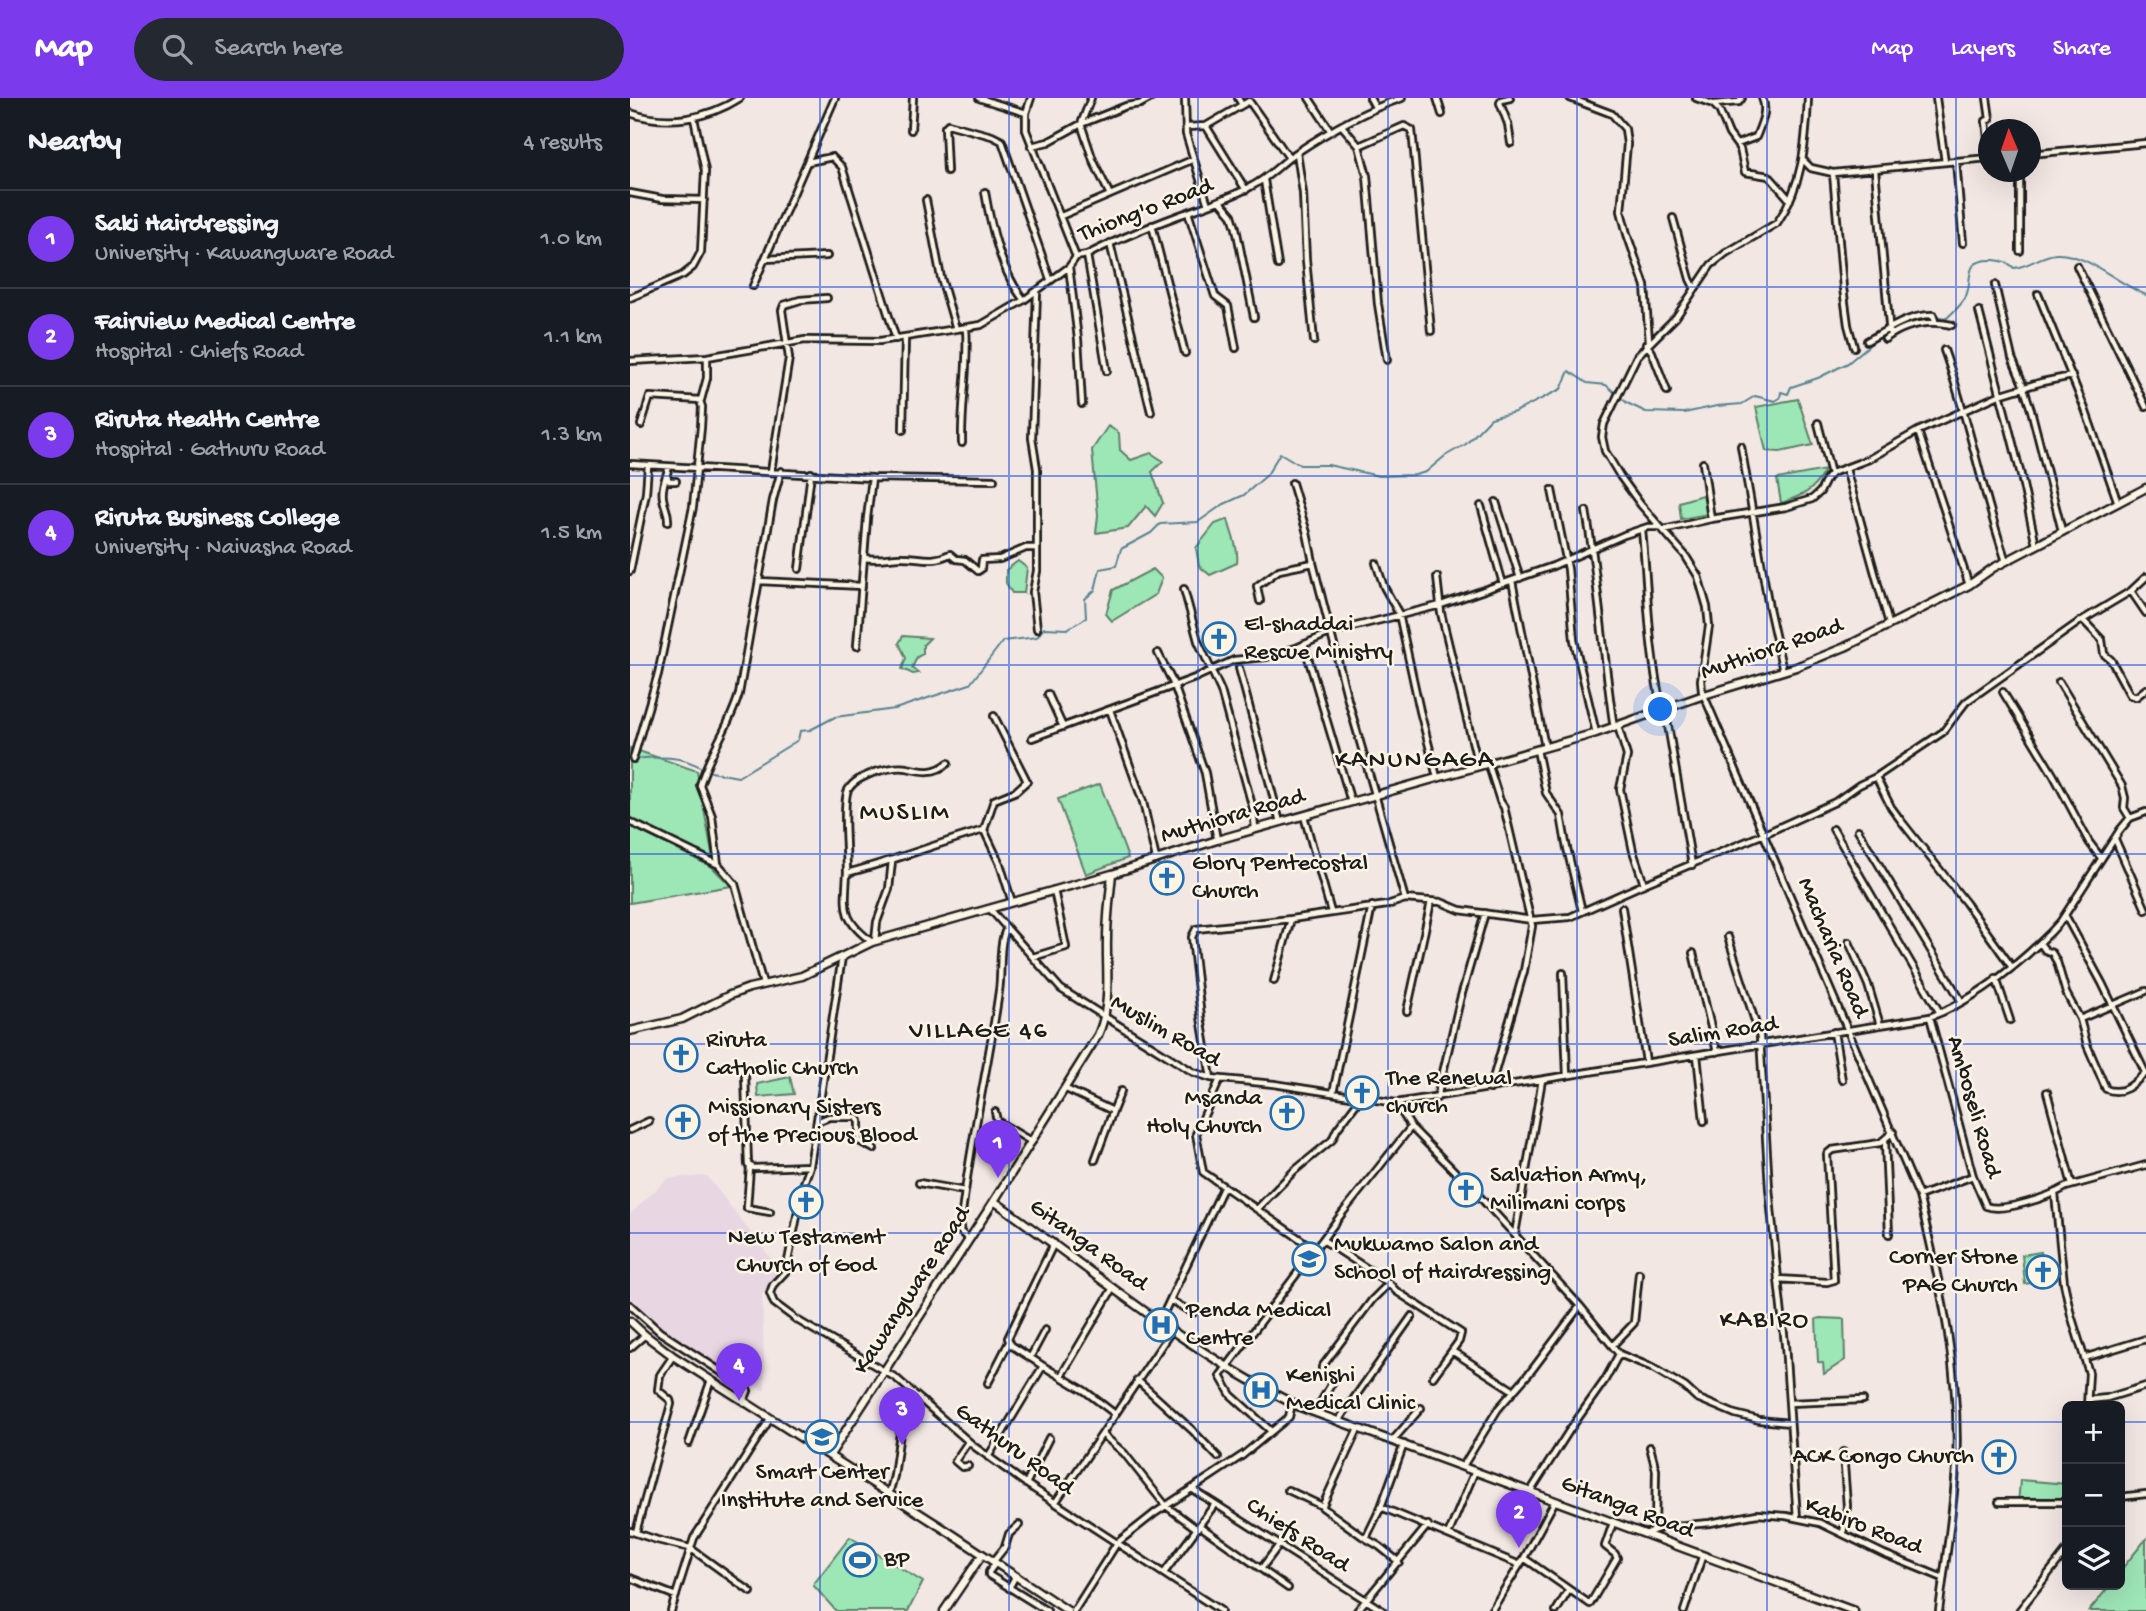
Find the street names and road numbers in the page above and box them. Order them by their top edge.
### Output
street label: Thiong'o Road [1073,171,1219,251]
street label: Muthiora Road [1697,612,1849,688]
street label: Muthiora Road [1158,782,1310,851]
street label: Macharia Road [1789,874,1875,1024]
street label: Muslim Road [1105,989,1227,1076]
street label: Salim Road [1666,1010,1782,1056]
street label: Amboseli Road [1939,1033,2008,1183]
street label: Gitanga Road [1023,1193,1155,1300]
street label: Kawangware Road [848,1200,979,1380]
street label: Gathuru Road [949,1397,1081,1504]
street label: Gitanga Road [1556,1469,1699,1547]
street label: Kabiro Road [1800,1491,1928,1563]
street label: Chiefs Road [1240,1492,1356,1581]

